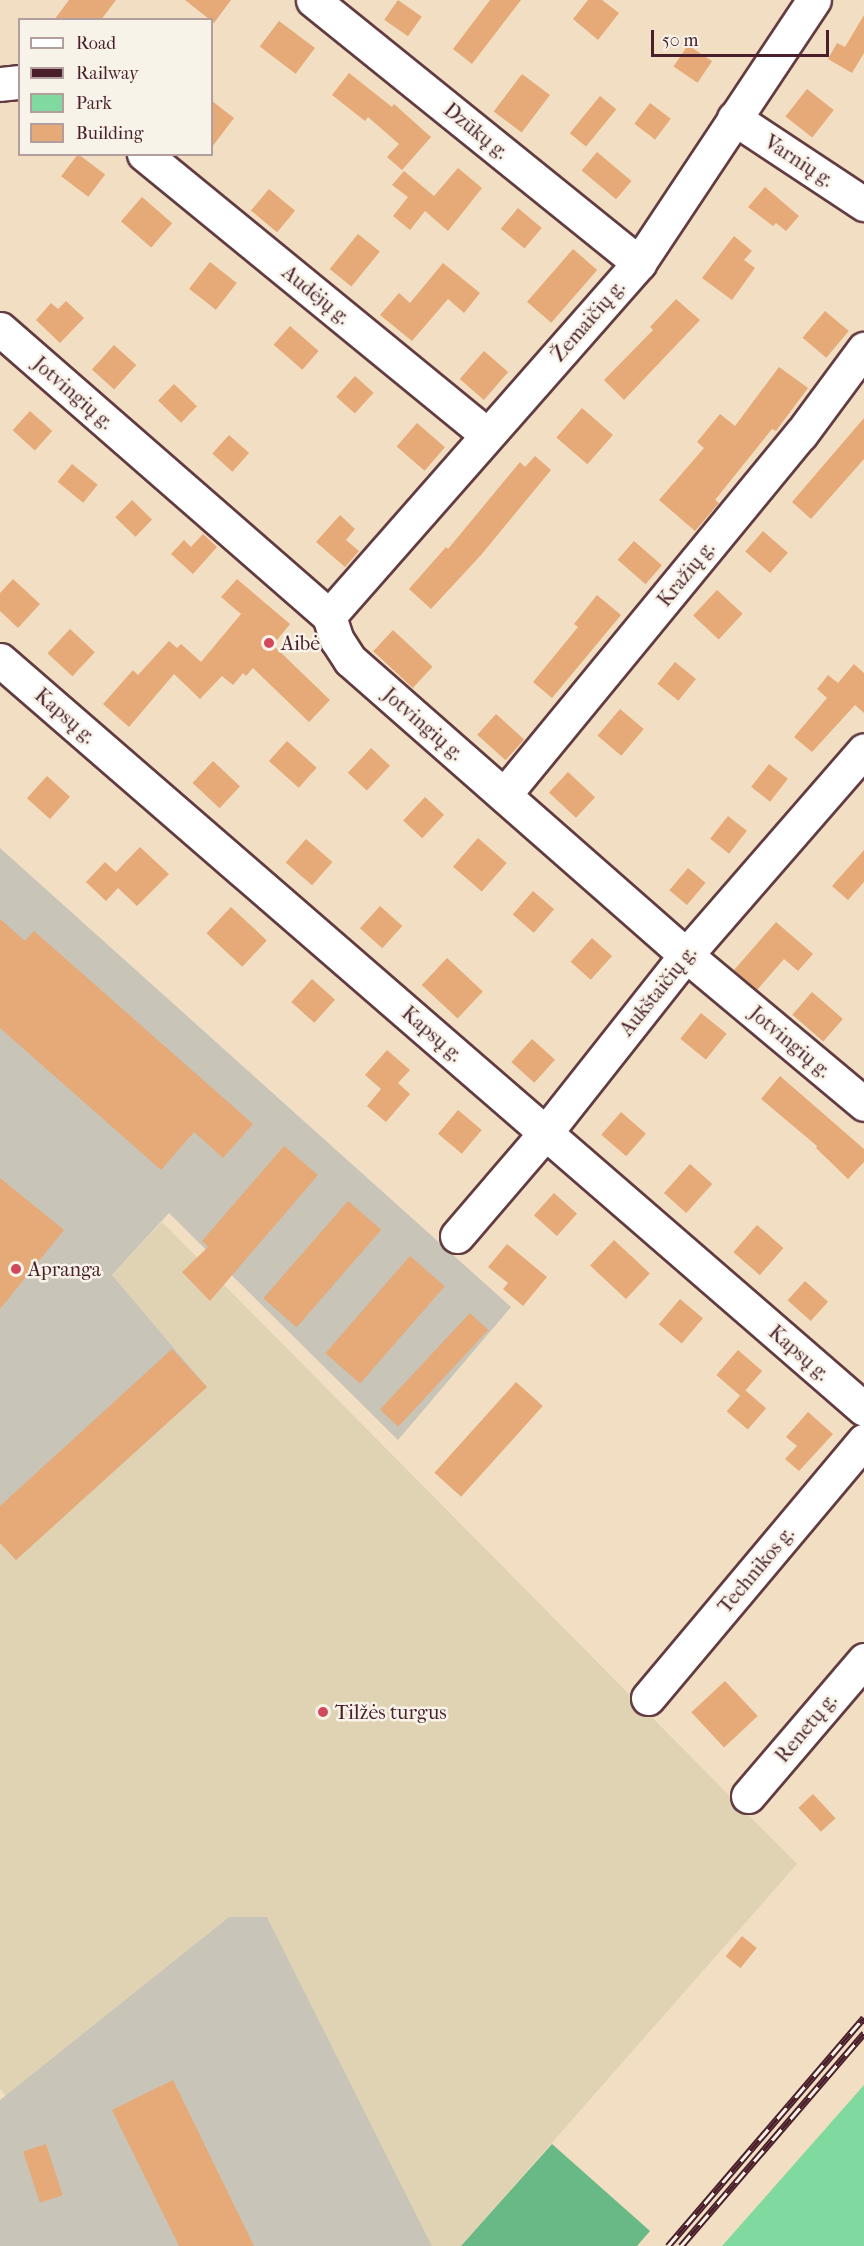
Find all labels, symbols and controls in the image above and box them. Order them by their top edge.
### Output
legend [18,18,213,156]
scale bar [654,18,832,56]
text: 50 m [662,30,698,51]
text: Road [76,33,116,54]
text: Railway [76,63,139,84]
text: Park [76,93,112,114]
street label: Dzūkų g. [439,98,513,164]
text: Building [76,123,143,144]
street label: Varnių g. [760,130,838,192]
street label: Audėjų g. [277,260,355,330]
street label: Žemaičių g. [546,275,630,367]
street label: Jotvingių g. [28,352,118,434]
street label: Kražių g. [652,537,720,611]
place label: Aibė [281,631,320,655]
marker: Aibė [262,636,276,650]
street label: Kapsų g. [30,683,100,749]
street label: Jotvingių g. [378,683,468,765]
street label: Aukštaičių g. [615,941,701,1041]
street label: Kapsų g. [397,1001,467,1067]
street label: Jotvingių g. [745,1001,835,1083]
place label: Apranga [28,1257,101,1281]
marker: Apranga [9,1262,23,1276]
street label: Kapsų g. [764,1320,834,1386]
street label: Technikos g. [713,1522,799,1618]
street label: Renetų g. [770,1689,842,1767]
place label: Tilžės turgus [335,1700,447,1724]
marker: Tilžės turgus [316,1705,330,1719]

